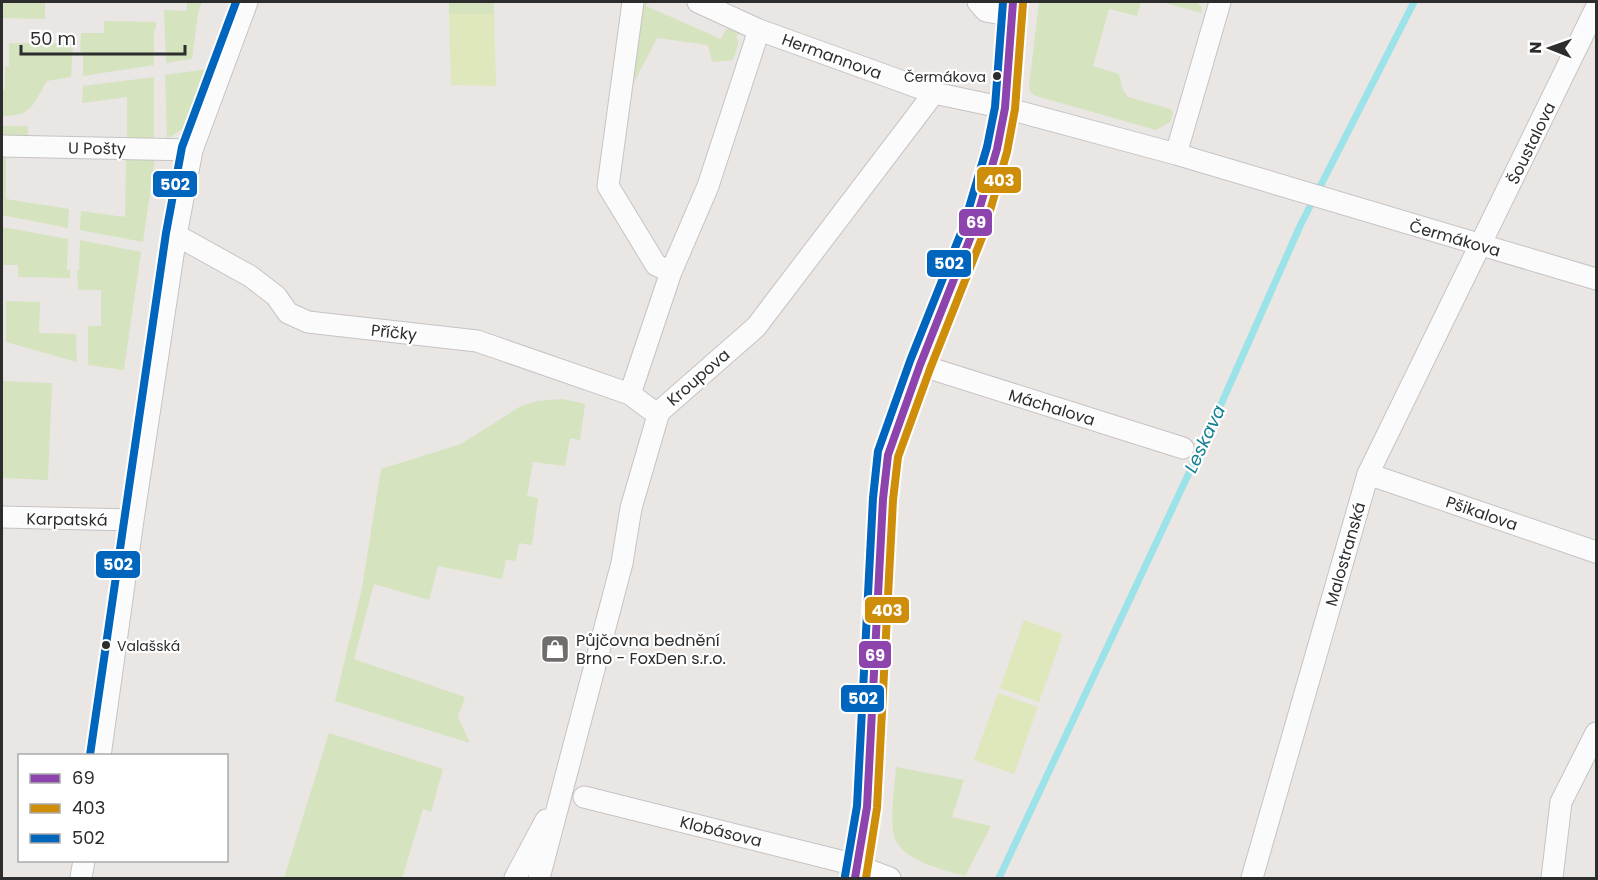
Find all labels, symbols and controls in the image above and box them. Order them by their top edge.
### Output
scale bar [21,18,184,56]
north arrow [1520,18,1580,78]
text: 50 m [30,26,76,51]
street label: Hermannova [779,28,885,85]
text: N [1524,42,1547,54]
place label: Čermákova [904,67,986,87]
marker: Čermákova [991,70,1003,82]
street label: Šoustalova [1502,98,1561,188]
street label: U Pošty [68,136,126,161]
line badge: 403 [976,166,1022,194]
text: 403 [984,169,1014,192]
line badge: 502 [152,170,198,198]
text: 502 [160,173,190,196]
line badge: 69 [958,208,993,237]
text: 69 [966,211,986,234]
street label: Čermákova [1407,214,1503,262]
line badge: 502 [926,249,972,278]
text: 502 [934,252,964,275]
street label: Příčky [370,319,418,346]
street label: Kroupova [662,343,735,411]
street label: Máchalova [1006,383,1098,432]
water label: Leskava [1178,401,1231,477]
street label: Pšikalova [1443,490,1521,536]
street label: Malostranská [1320,499,1371,609]
street label: Karpatská [26,507,108,532]
line badge: 502 [95,550,141,579]
text: 502 [103,553,133,576]
line badge: 403 [864,596,910,624]
text: 403 [872,599,902,622]
place label: Půjčovna bednění Brno - FoxDen s.r.o. [576,629,726,670]
shop icon: Půjčovna bednění Brno - FoxDen s.r.o. [539,633,571,665]
place label: Valašská [117,636,180,656]
marker: Valašská [100,639,112,651]
line badge: 69 [858,640,892,669]
text: 69 [865,644,885,667]
line badge: 502 [840,684,885,713]
text: 502 [848,687,878,710]
legend [18,754,228,862]
text: 69 [72,765,95,790]
text: 403 [72,795,105,820]
street label: Klobásova [677,810,764,853]
text: 502 [72,825,105,850]

